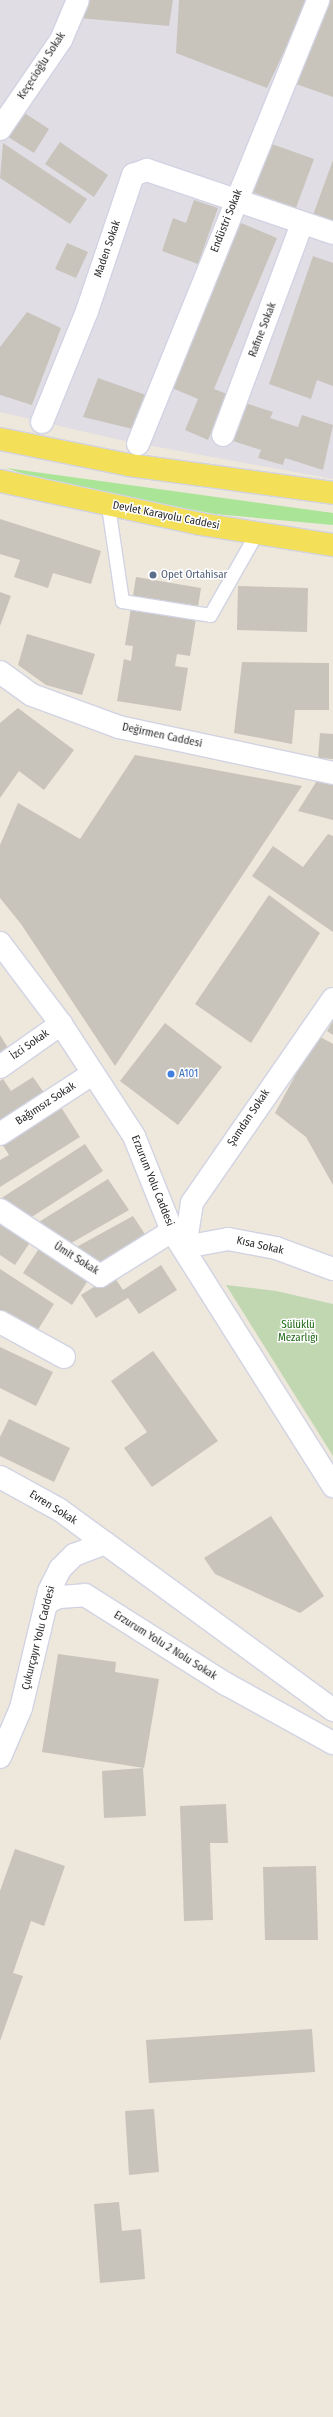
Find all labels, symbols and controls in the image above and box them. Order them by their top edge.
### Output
street label: Keçecioğlu Sokak [15,30,69,102]
street label: Endüstri Sokak [208,188,246,254]
street label: Maden Sokak [92,219,124,279]
street label: Rafine Sokak [247,301,279,359]
street label: Devlet Karayolu Caddesi [112,499,220,533]
place label: Opet Ortahisar [161,568,227,582]
marker: Opet Ortahisar [148,570,158,580]
street label: Değirmen Caddesi [121,721,203,751]
street label: İzci Sokak [8,1027,52,1063]
place label: A101 [179,1067,198,1081]
marker: A101 [166,1069,176,1079]
street label: Bağımsız Sokak [14,1080,78,1128]
street label: Şamdan Sokak [225,1087,273,1149]
street label: Erzurum Yolu Caddesi [128,1134,176,1228]
street label: Kısa Sokak [235,1234,285,1258]
street label: Ümit Sokak [51,1240,101,1278]
park label: Sülüklü Mezarlığı [278,1319,318,1345]
street label: Evren Sokak [27,1488,79,1528]
street label: Çukurçayır Yolu Caddesi [20,1585,58,1691]
street label: Erzurum Yolu 2 Nolu Sokak [111,1609,219,1683]

